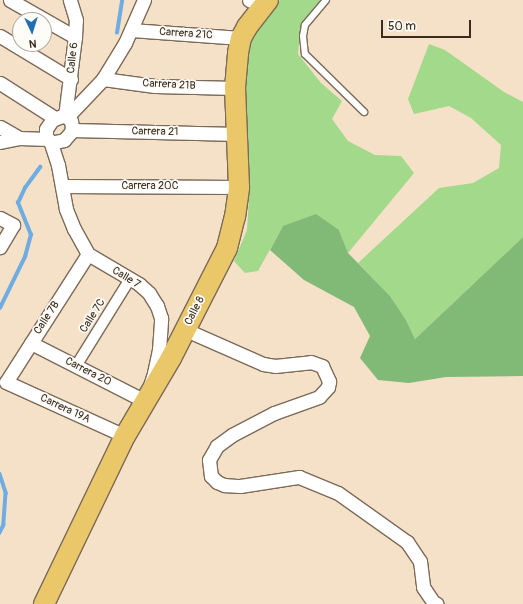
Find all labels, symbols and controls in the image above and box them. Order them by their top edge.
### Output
north arrow [12,12,52,52]
scale bar [383,12,473,38]
text: 50 m [388,19,416,34]
street label: Carrera 21C [159,26,213,42]
text: N [29,37,37,50]
street label: Calle 6 [65,42,81,74]
street label: Carrera 21B [142,77,196,93]
street label: Carrera 21 [131,125,179,139]
street label: Carrera 20C [122,179,178,193]
street label: Calle 7 [109,264,143,292]
street label: Calle 8 [182,294,208,328]
street label: Calle 7C [77,297,109,335]
street label: Calle 7B [31,299,63,337]
street label: Carrera 20 [63,355,113,389]
street label: Carrera 19A [38,392,92,426]

